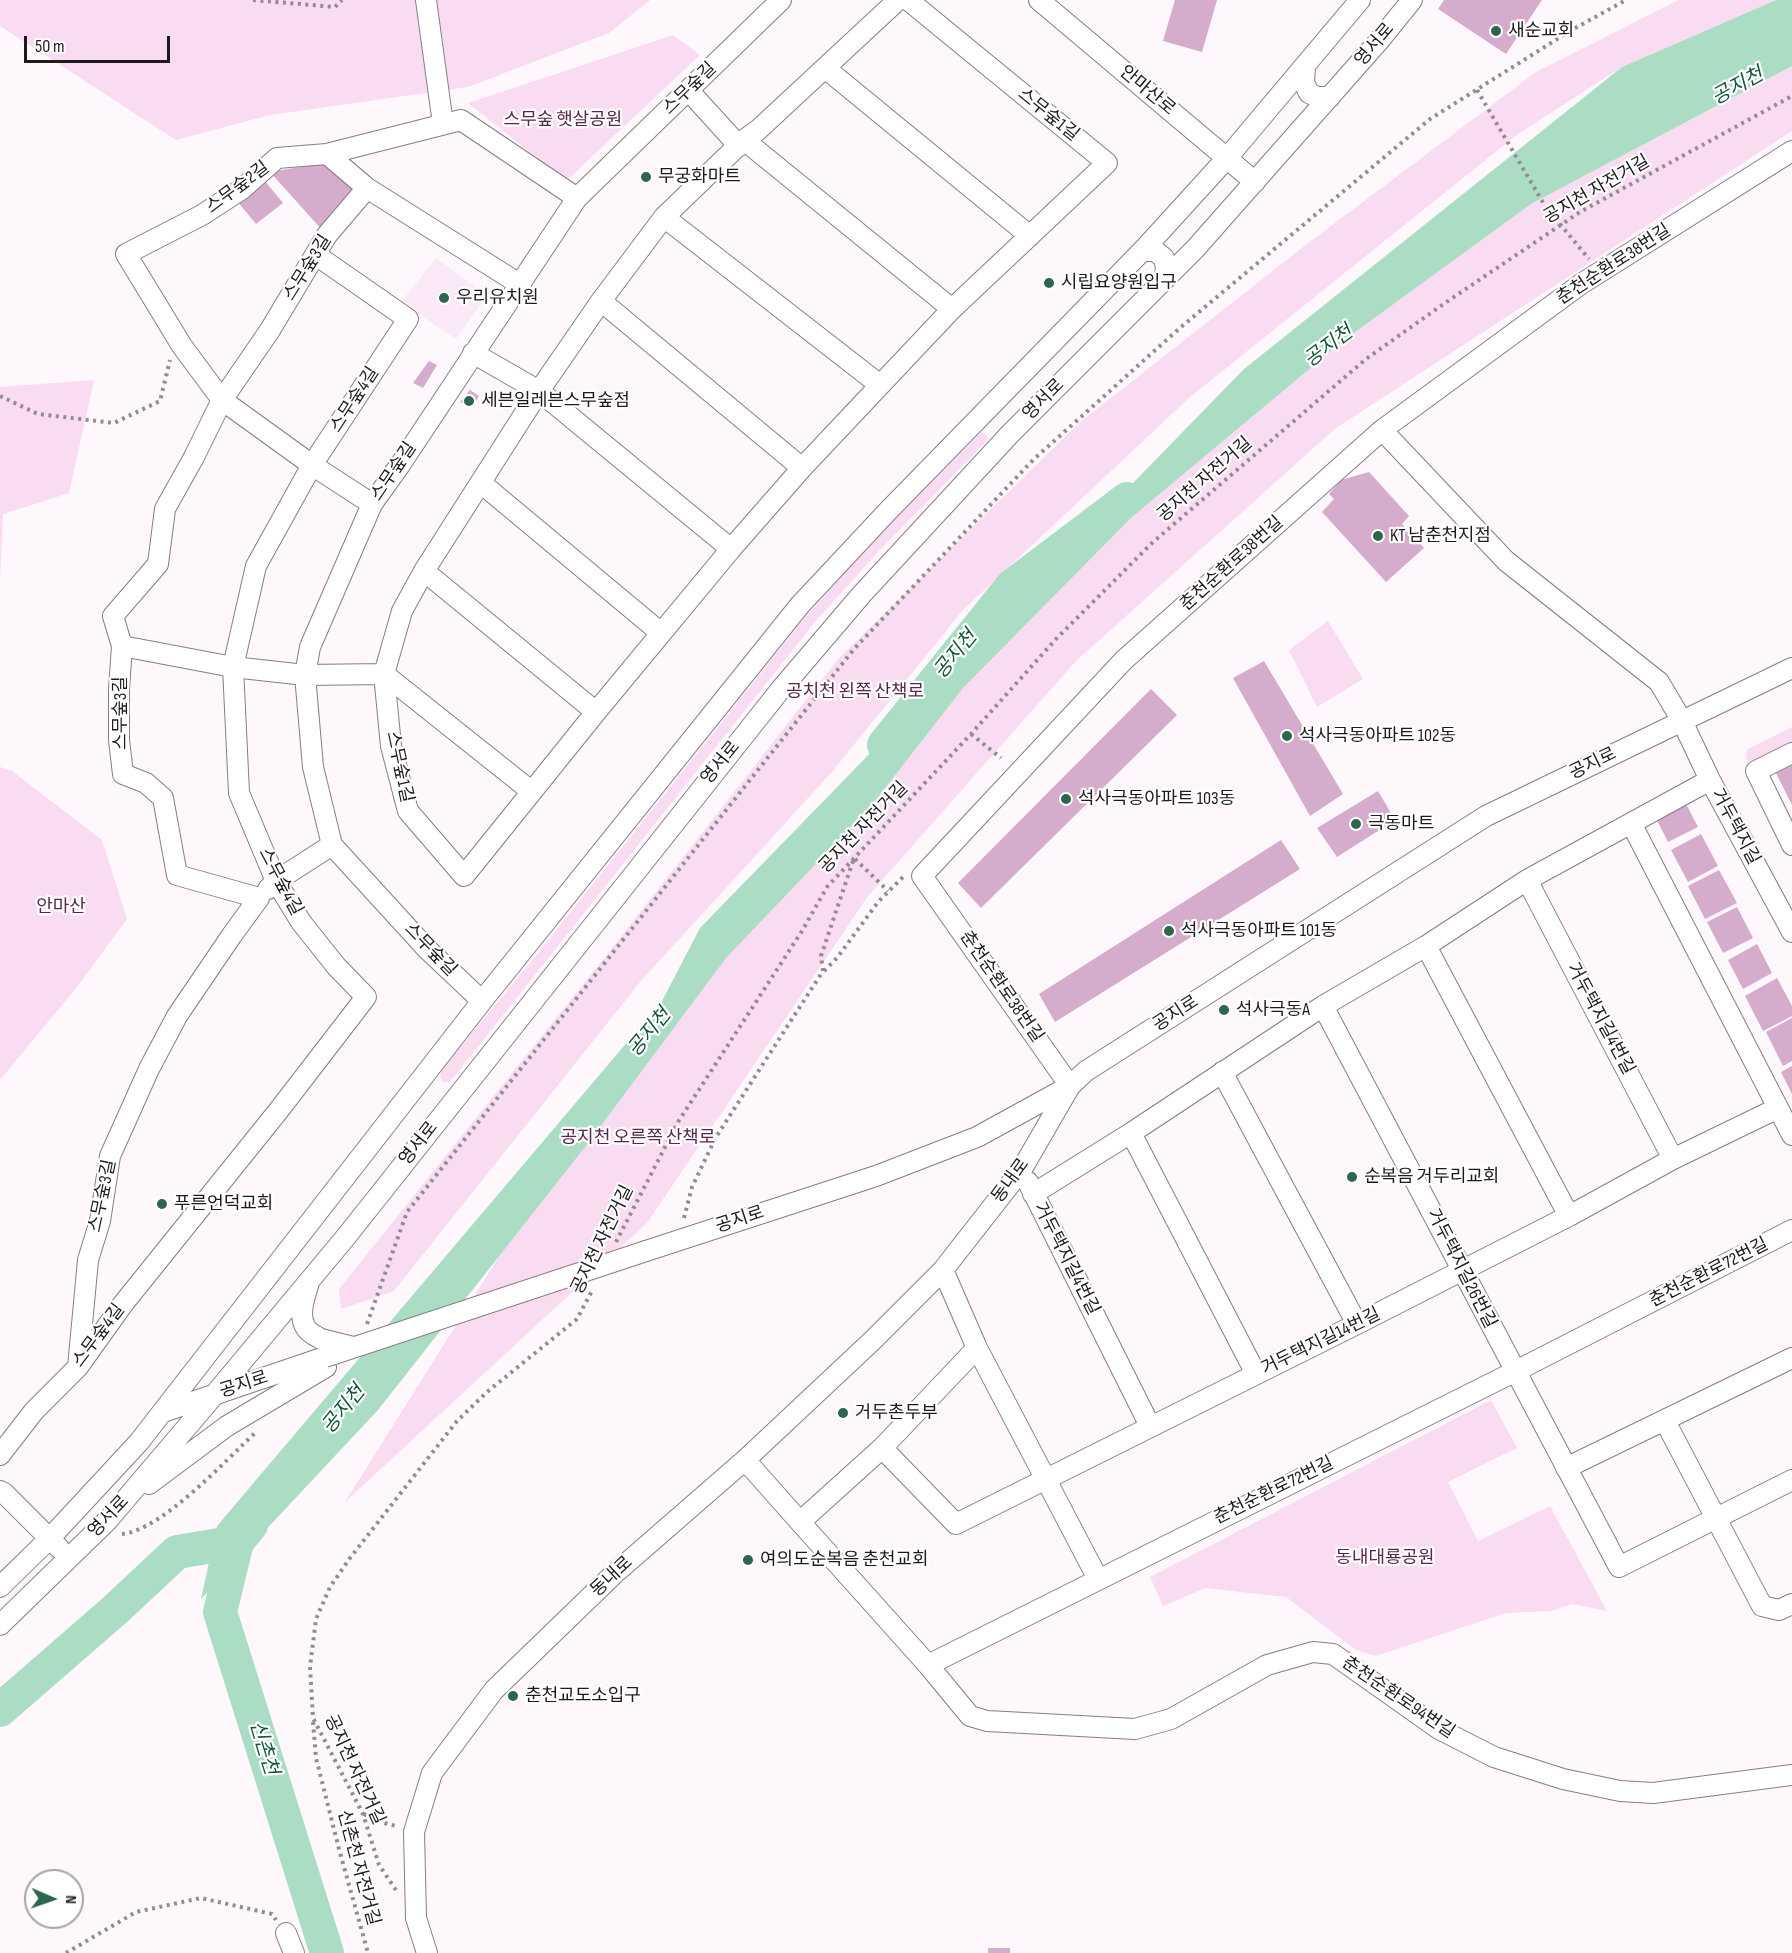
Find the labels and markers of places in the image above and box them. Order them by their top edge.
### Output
place label: 새순교회 [1508,20,1574,42]
marker: 새순교회 [1489,24,1503,38]
place label: 무궁화마트 [658,166,741,188]
marker: 무궁화마트 [639,170,653,184]
place label: 시립요양원입구 [1061,272,1177,294]
marker: 시립요양원입구 [1042,276,1056,290]
place label: 우리유치원 [456,287,539,309]
marker: 우리유치원 [437,291,451,305]
place label: 세븐일레븐스무숲점 [481,390,630,412]
marker: 세븐일레븐스무숲점 [462,394,476,408]
place label: KT 남춘천지점 [1390,525,1491,547]
marker: KT 남춘천지점 [1371,529,1385,543]
place label: 석사극동아파트 102동 [1299,725,1456,747]
marker: 석사극동아파트 102동 [1280,729,1294,743]
place label: 석사극동아파트 103동 [1078,788,1235,810]
marker: 석사극동아파트 103동 [1059,792,1073,806]
place label: 극동마트 [1368,813,1434,835]
marker: 극동마트 [1349,817,1363,831]
place label: 석사극동아파트 101동 [1181,920,1337,942]
marker: 석사극동아파트 101동 [1162,924,1176,938]
place label: 석사극동A [1236,999,1310,1021]
marker: 석사극동A [1217,1003,1231,1017]
place label: 순복음 거두리교회 [1364,1166,1499,1188]
marker: 순복음 거두리교회 [1345,1170,1359,1184]
place label: 푸른언덕교회 [174,1193,273,1215]
marker: 푸른언덕교회 [155,1197,169,1211]
place label: 거두촌두부 [855,1402,938,1424]
marker: 거두촌두부 [836,1406,850,1420]
place label: 여의도순복음 춘천교회 [760,1549,928,1571]
marker: 여의도순복음 춘천교회 [741,1553,755,1567]
place label: 춘천교도소입구 [525,1685,641,1707]
marker: 춘천교도소입구 [506,1689,520,1703]

